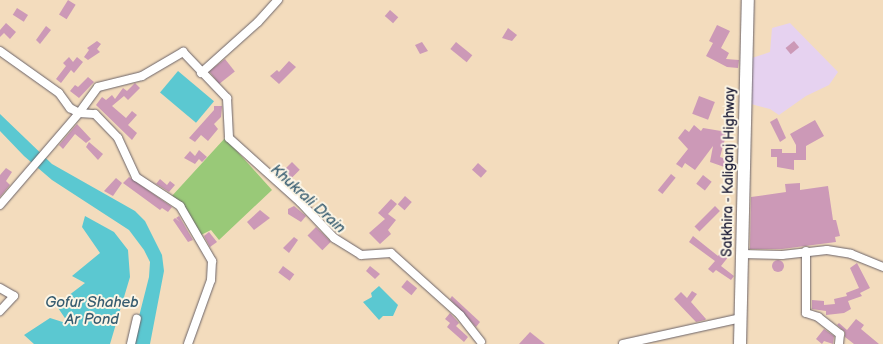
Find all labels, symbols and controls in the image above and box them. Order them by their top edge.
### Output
street label: Satkhira - Kaliganj Highway [719,86,739,258]
water label: Khukrali Drain [267,161,349,237]
water label: Gofur Shaheb Ar Pond [45,293,139,328]

